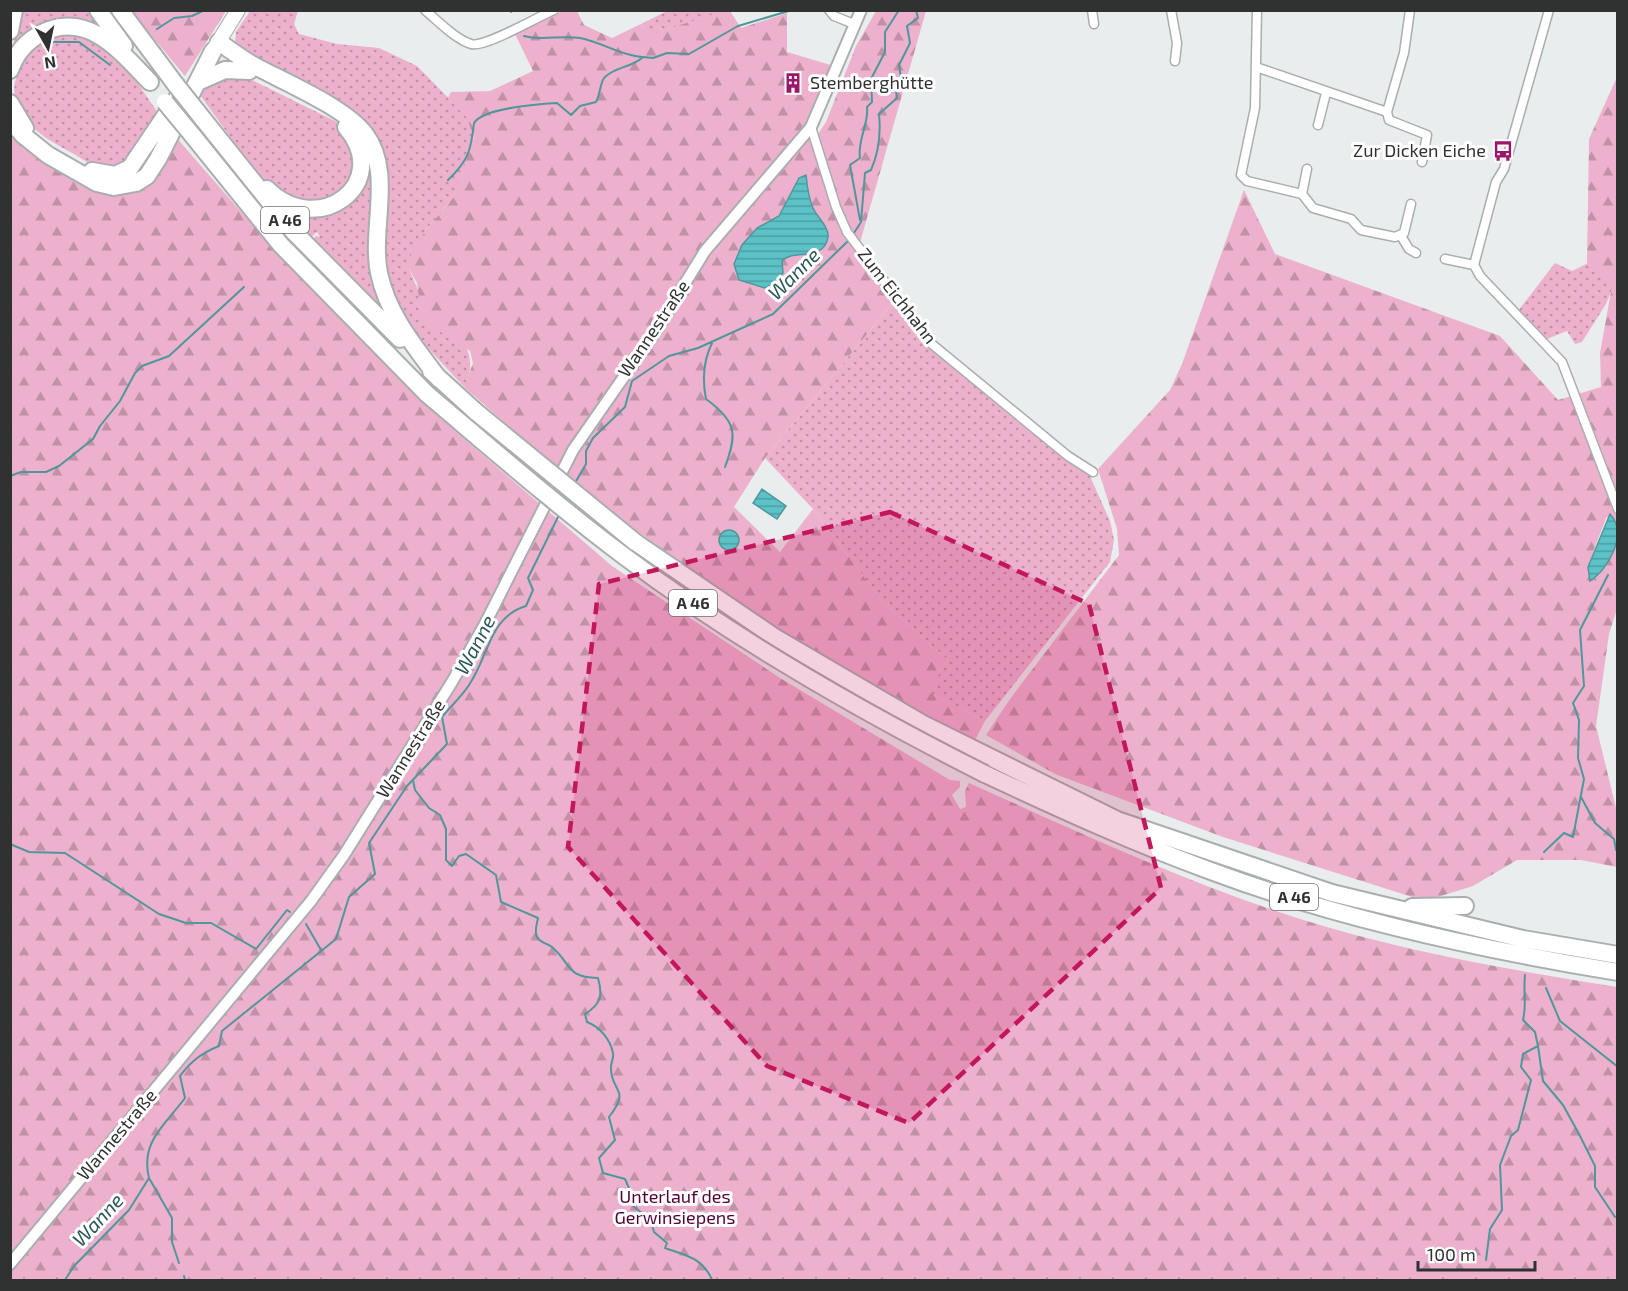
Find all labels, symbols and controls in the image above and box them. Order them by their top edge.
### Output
north arrow [18,18,78,78]
text: N [43,53,58,74]
building icon: Stemberghütte [781,71,805,95]
place label: Stemberghütte [810,71,934,93]
place label: Zur Dicken Eiche [1353,139,1486,161]
bus stop icon: Zur Dicken Eiche [1491,139,1515,163]
road number: A 46 [261,207,309,233]
water label: Wanne [762,242,825,304]
street label: Zum Eichhahn [854,243,942,348]
street label: Wannestraße [613,276,694,381]
road number: A 46 [669,590,717,616]
water label: Wanne [449,610,500,678]
street label: Wannestraße [371,695,449,802]
road number: A 46 [1270,884,1318,910]
street label: Wannestraße [72,1084,161,1184]
park label: Unterlauf des Gerwinsiepens [615,1185,735,1228]
water label: Wanne [67,1188,128,1251]
scale bar [1418,1234,1535,1272]
text: 100 m [1427,1243,1476,1265]

